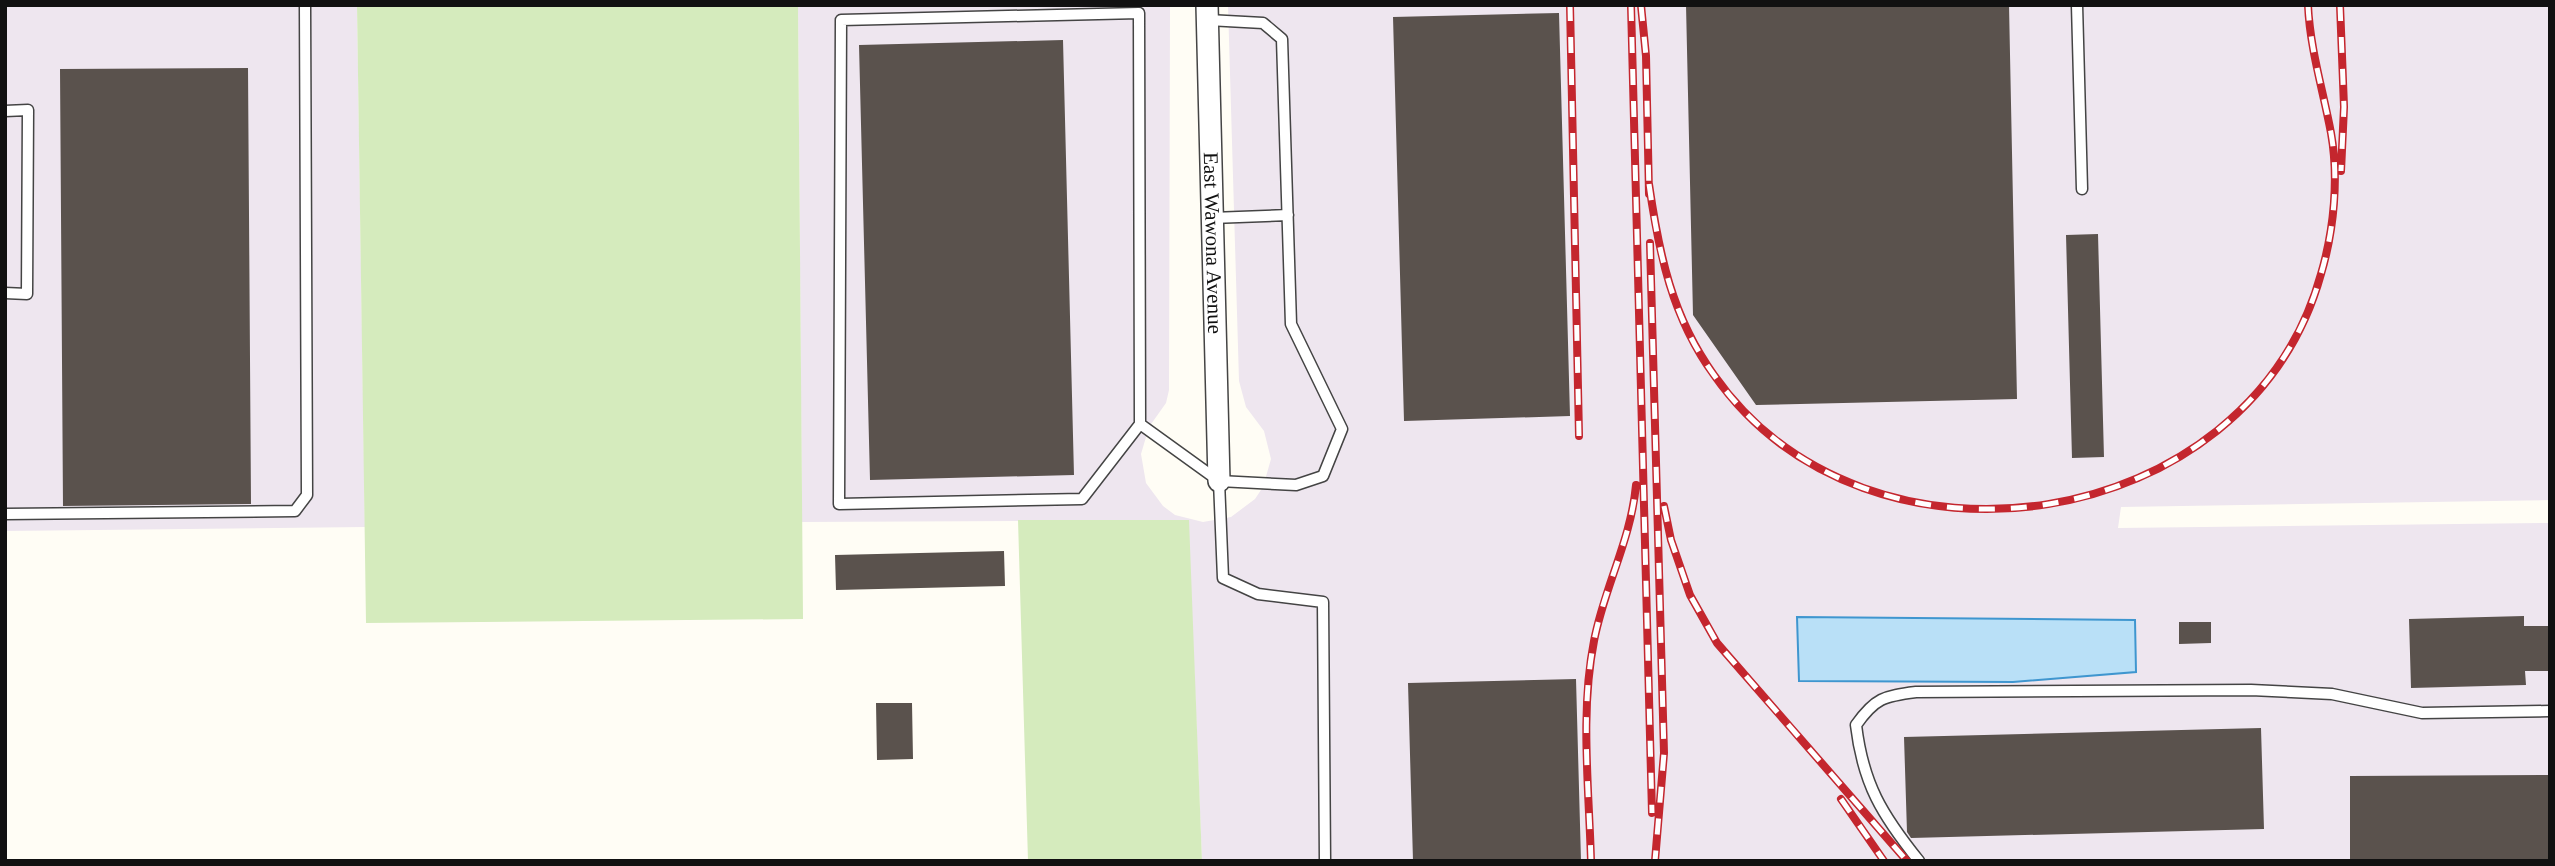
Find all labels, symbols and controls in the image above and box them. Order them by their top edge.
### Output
street label: East Wawona Avenue [1199,152,1227,334]

